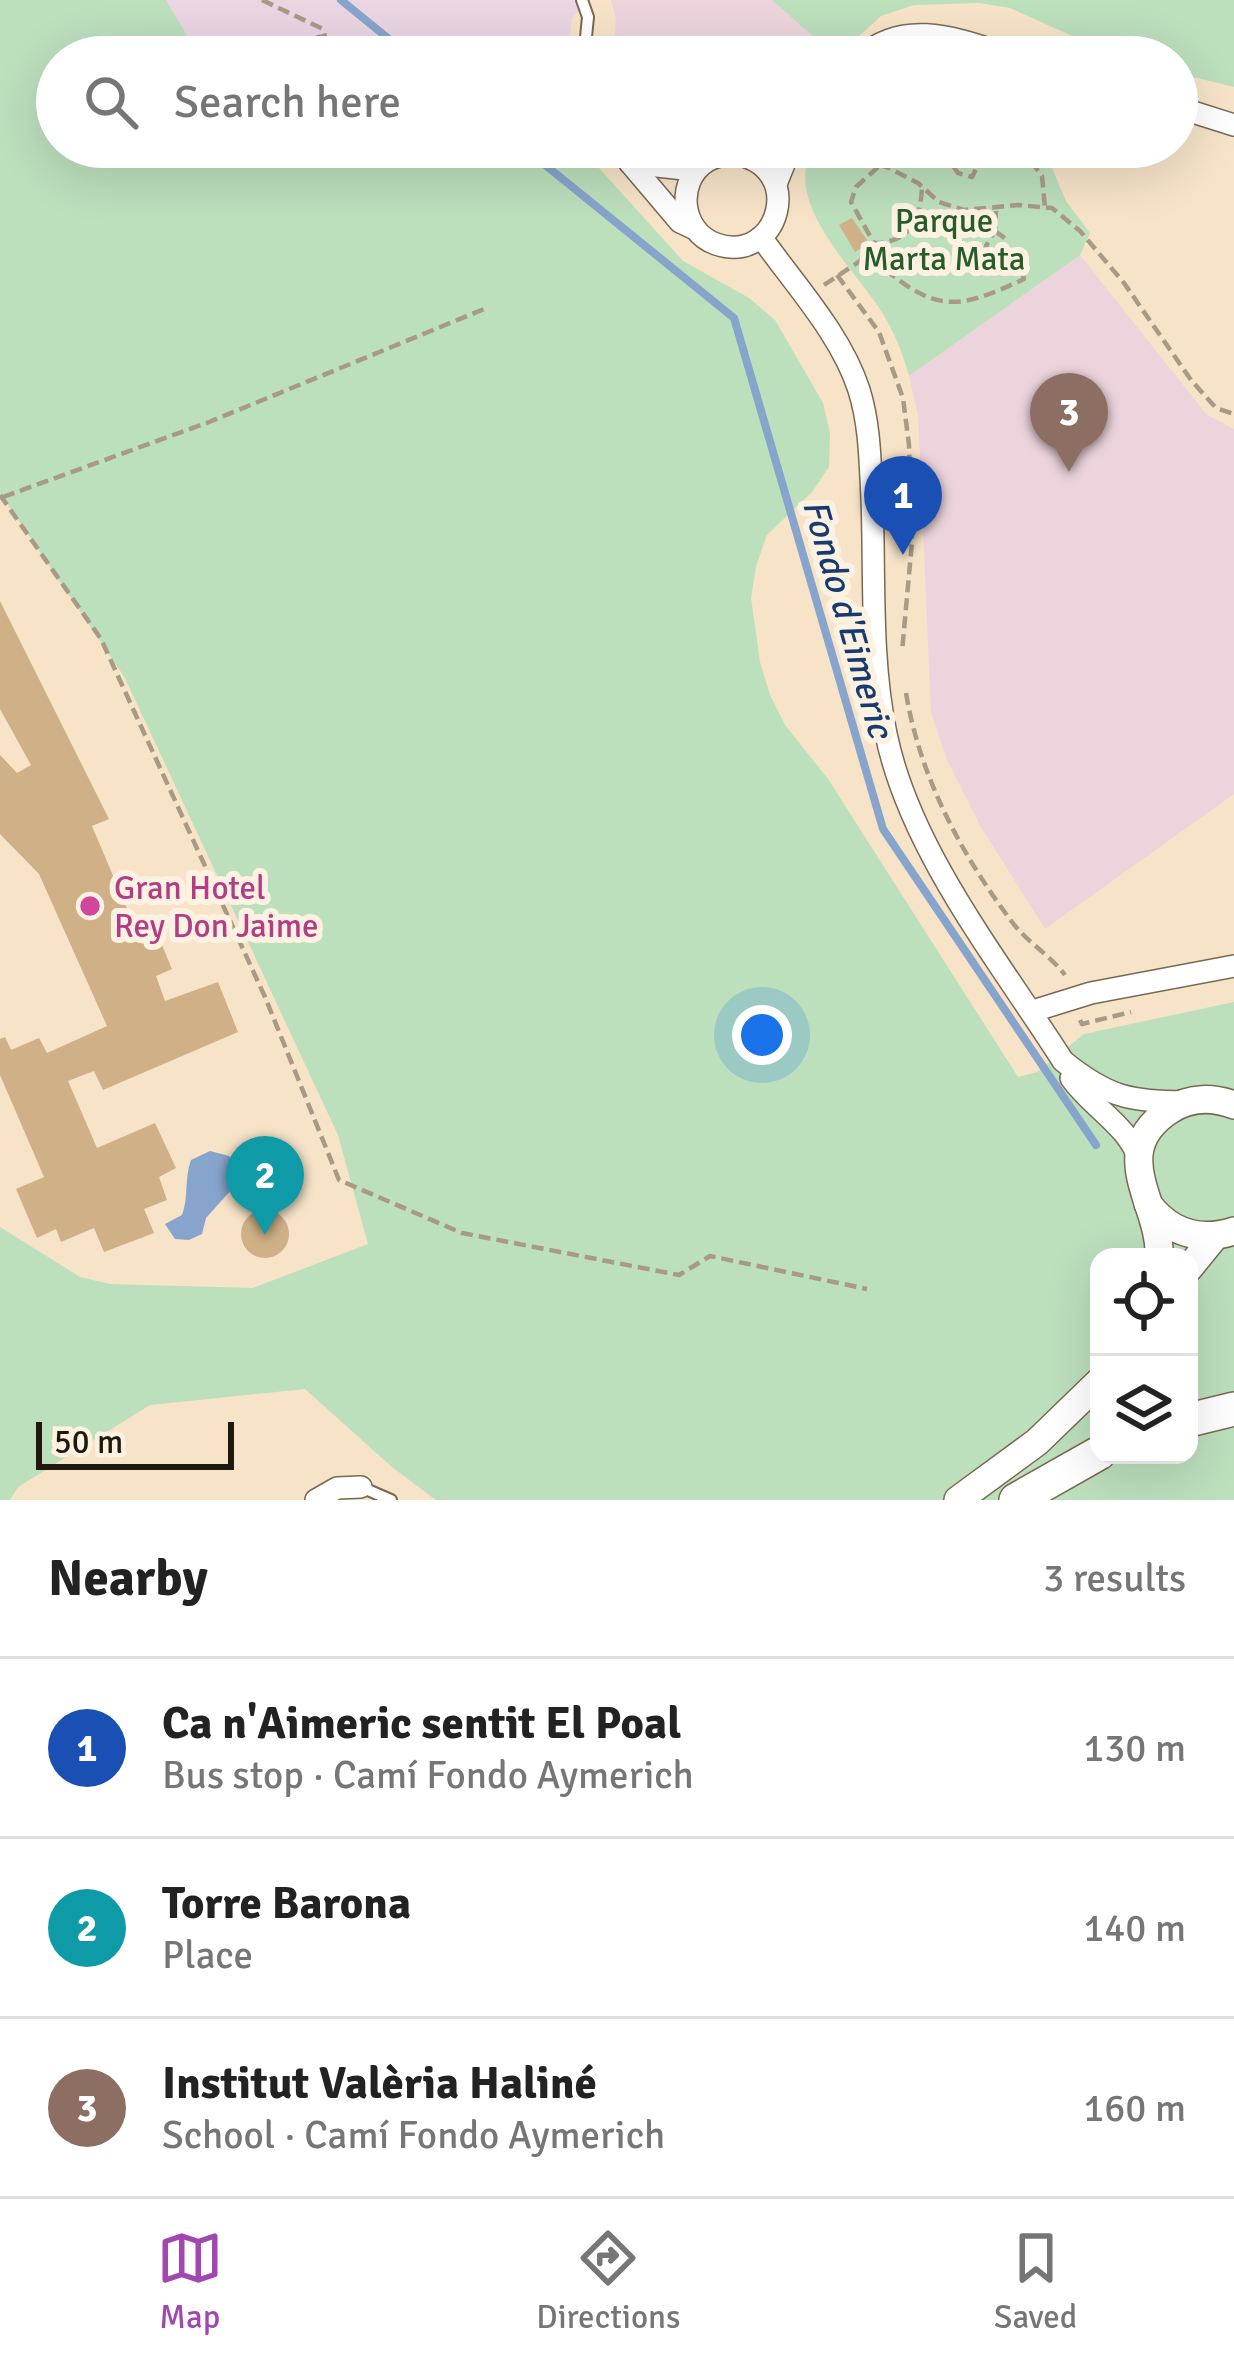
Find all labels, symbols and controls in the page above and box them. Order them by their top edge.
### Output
search box [36,36,1198,168]
icon: search [78,69,144,135]
text: Search here [174,75,401,130]
park label: Parque Marta Mata [862,201,1026,280]
pin: 3 [1030,373,1108,472]
pin: 1 [864,456,942,555]
water label: Fondo d'Eimeric [792,494,904,746]
place label: Gran Hotel Rey Don Jaime [114,868,318,947]
marker: Gran Hotel Rey Don Jaime [77,893,103,919]
your location [732,1005,792,1065]
pin: 2 [226,1136,304,1235]
map controls [1090,1248,1198,1464]
button: locate [1090,1248,1198,1356]
button: layers [1090,1356,1198,1464]
scale bar [36,1416,234,1469]
text: 50 m [54,1422,123,1463]
text: Nearby [48,1547,208,1610]
text: 3 results [1043,1554,1186,1602]
text: Ca n'Aimeric sentit El Poal [162,1696,681,1751]
text: 1 [76,1724,98,1772]
text: 130 m [1083,1724,1186,1772]
text: Bus stop · Camí Fondo Aymerich [162,1751,694,1799]
text: Torre Barona [162,1876,411,1931]
text: 2 [76,1904,98,1952]
text: 140 m [1083,1904,1186,1952]
text: Place [162,1931,253,1979]
text: Institut Valèria Haliné [162,2056,597,2111]
text: 3 [76,2084,98,2132]
text: 160 m [1083,2084,1186,2132]
text: School · Camí Fondo Aymerich [162,2111,665,2159]
tab: Map [157,2225,223,2338]
tab: Directions [536,2225,681,2338]
tab: Saved [994,2225,1077,2338]

